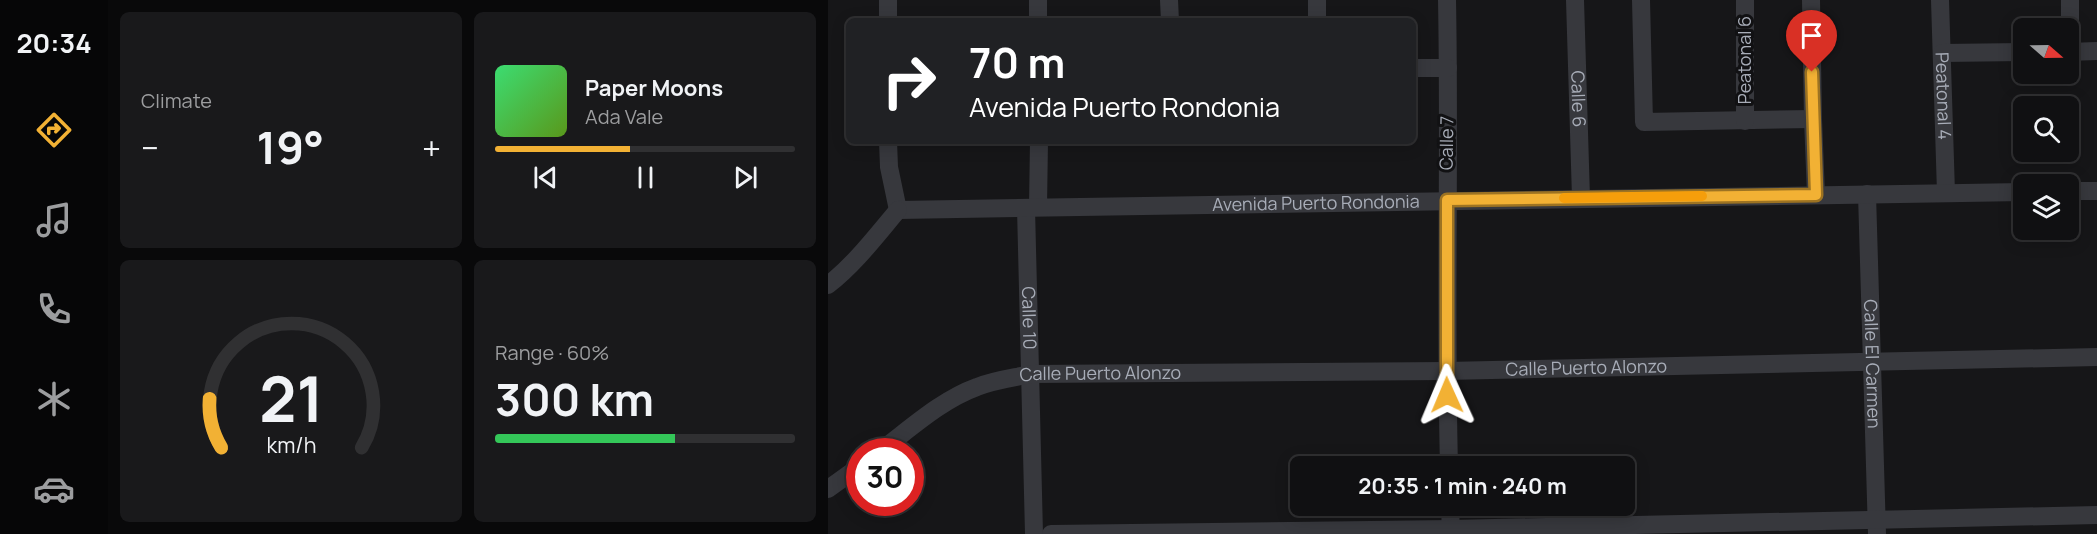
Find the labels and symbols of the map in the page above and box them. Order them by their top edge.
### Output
pin [1786,10,1837,72]
street label: Peatonal 6 [1732,16,1756,104]
north arrow [2013,18,2079,84]
street label: Peatonal 4 [1931,52,1957,140]
street label: Calle 6 [1566,70,1592,128]
street label: Calle 7 [1434,116,1458,170]
street label: Avenida Puerto Rondonia [1212,189,1420,216]
street label: Calle 10 [1017,286,1042,350]
street label: Calle El Carmen [1859,299,1887,429]
street label: Calle Puerto Alonzo [1505,353,1667,381]
street label: Calle Puerto Alonzo [1017,360,1181,387]
position arrow [1415,363,1479,427]
speed limit sign: 30 [846,438,924,516]

